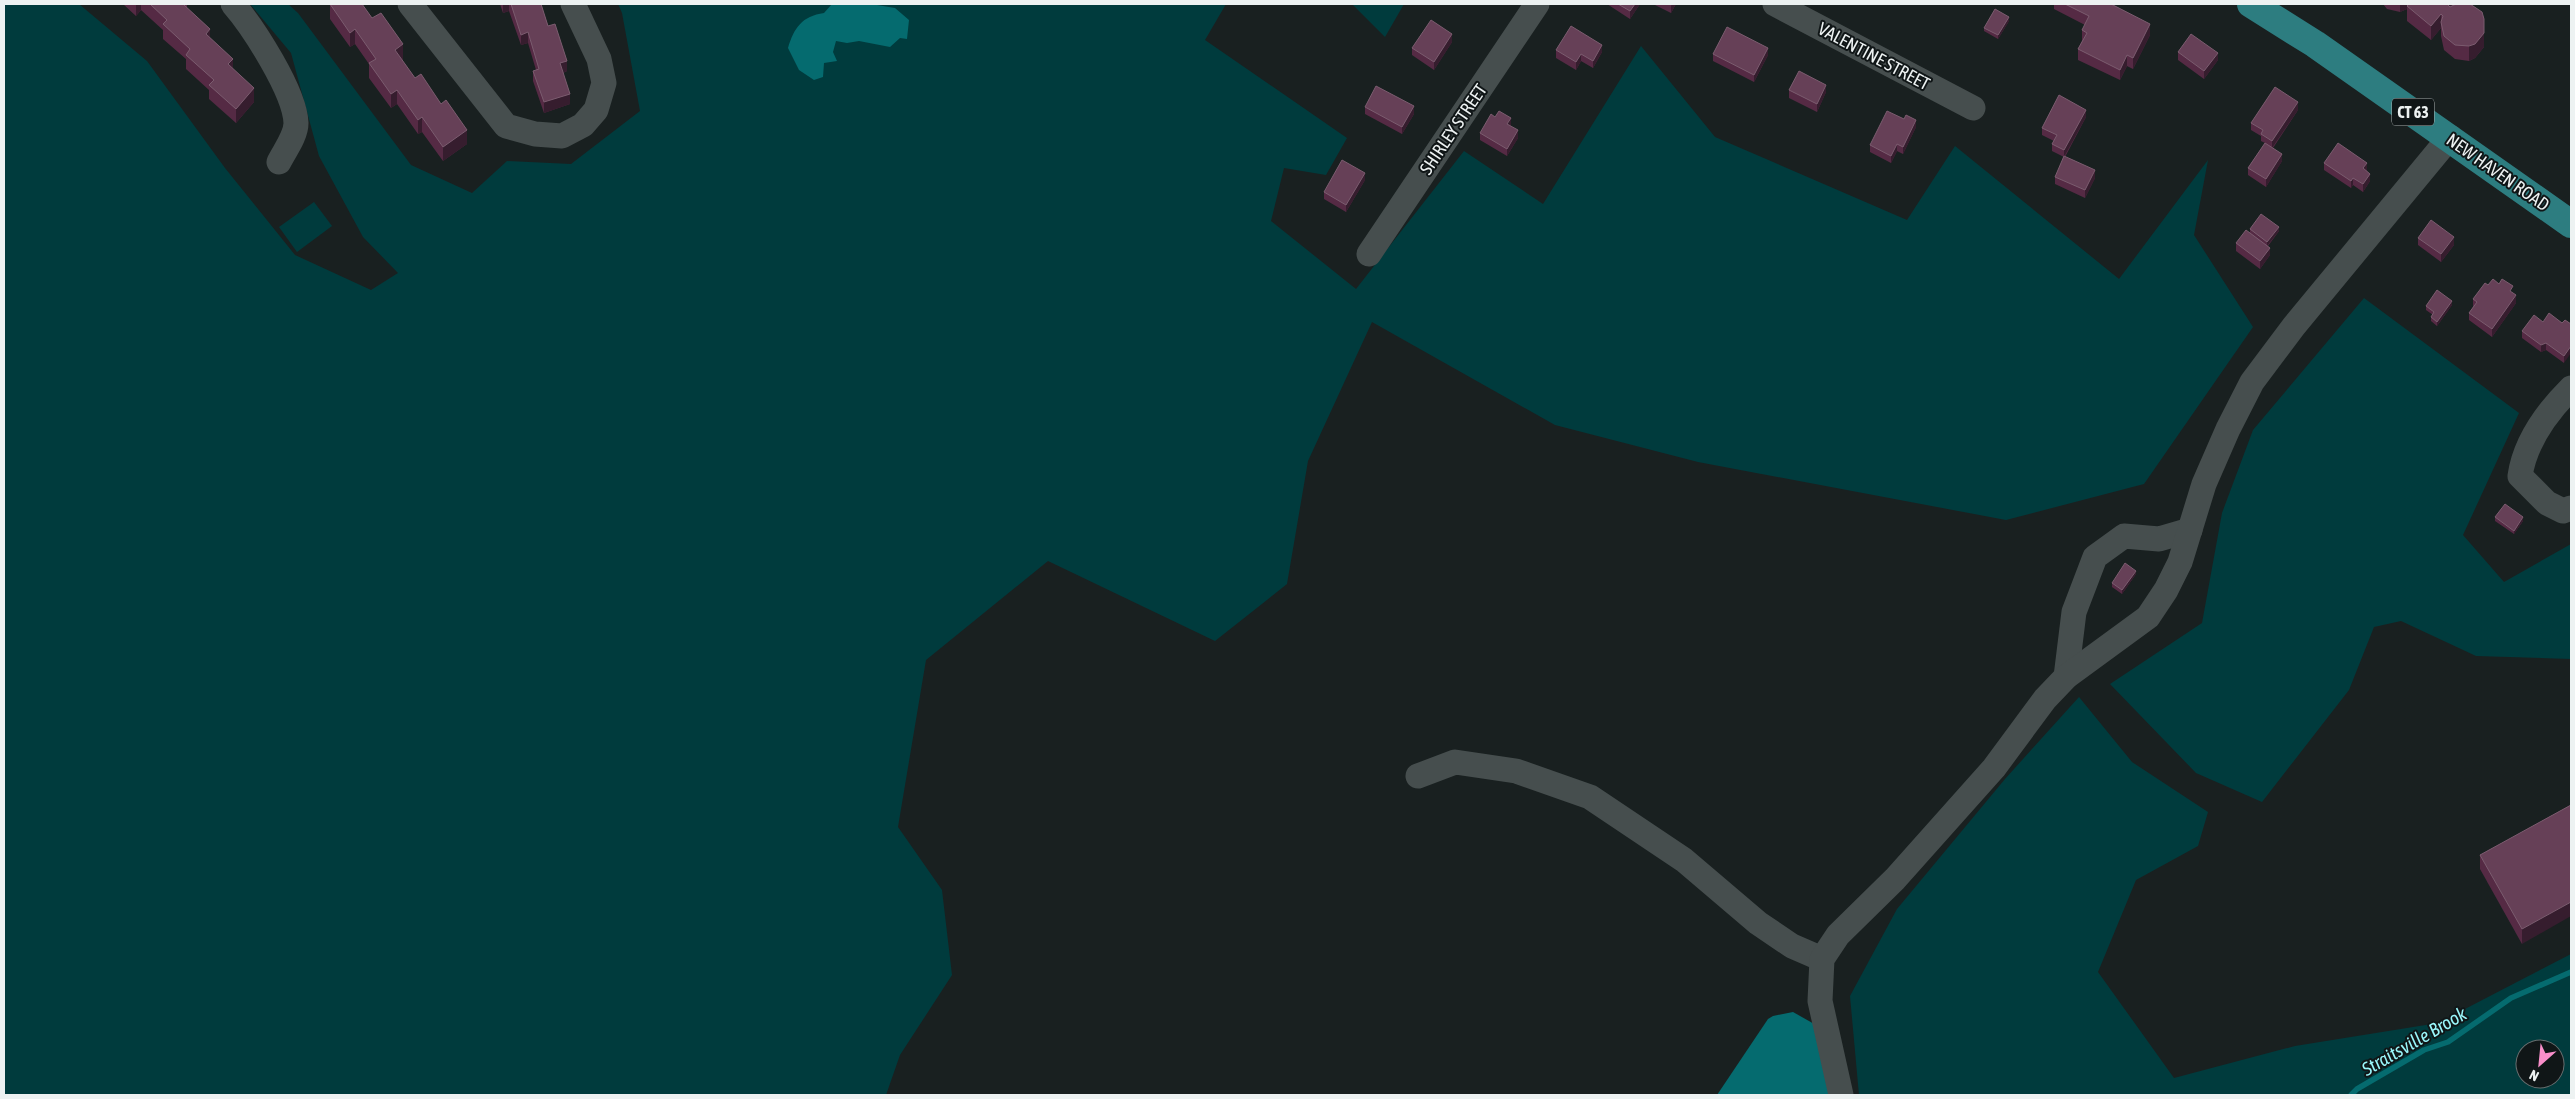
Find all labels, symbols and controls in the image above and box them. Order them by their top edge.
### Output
street label: VALENTINE STREET [1815,18,1934,94]
street label: SHIRLEY STREET [1415,80,1491,178]
road number: CT 63 [2392,98,2434,125]
street label: NEW HAVEN ROAD [2443,129,2553,215]
water label: Straitsville Brook [2357,1002,2471,1080]
north arrow [2515,1039,2565,1089]
text: N [2527,1067,2541,1085]

